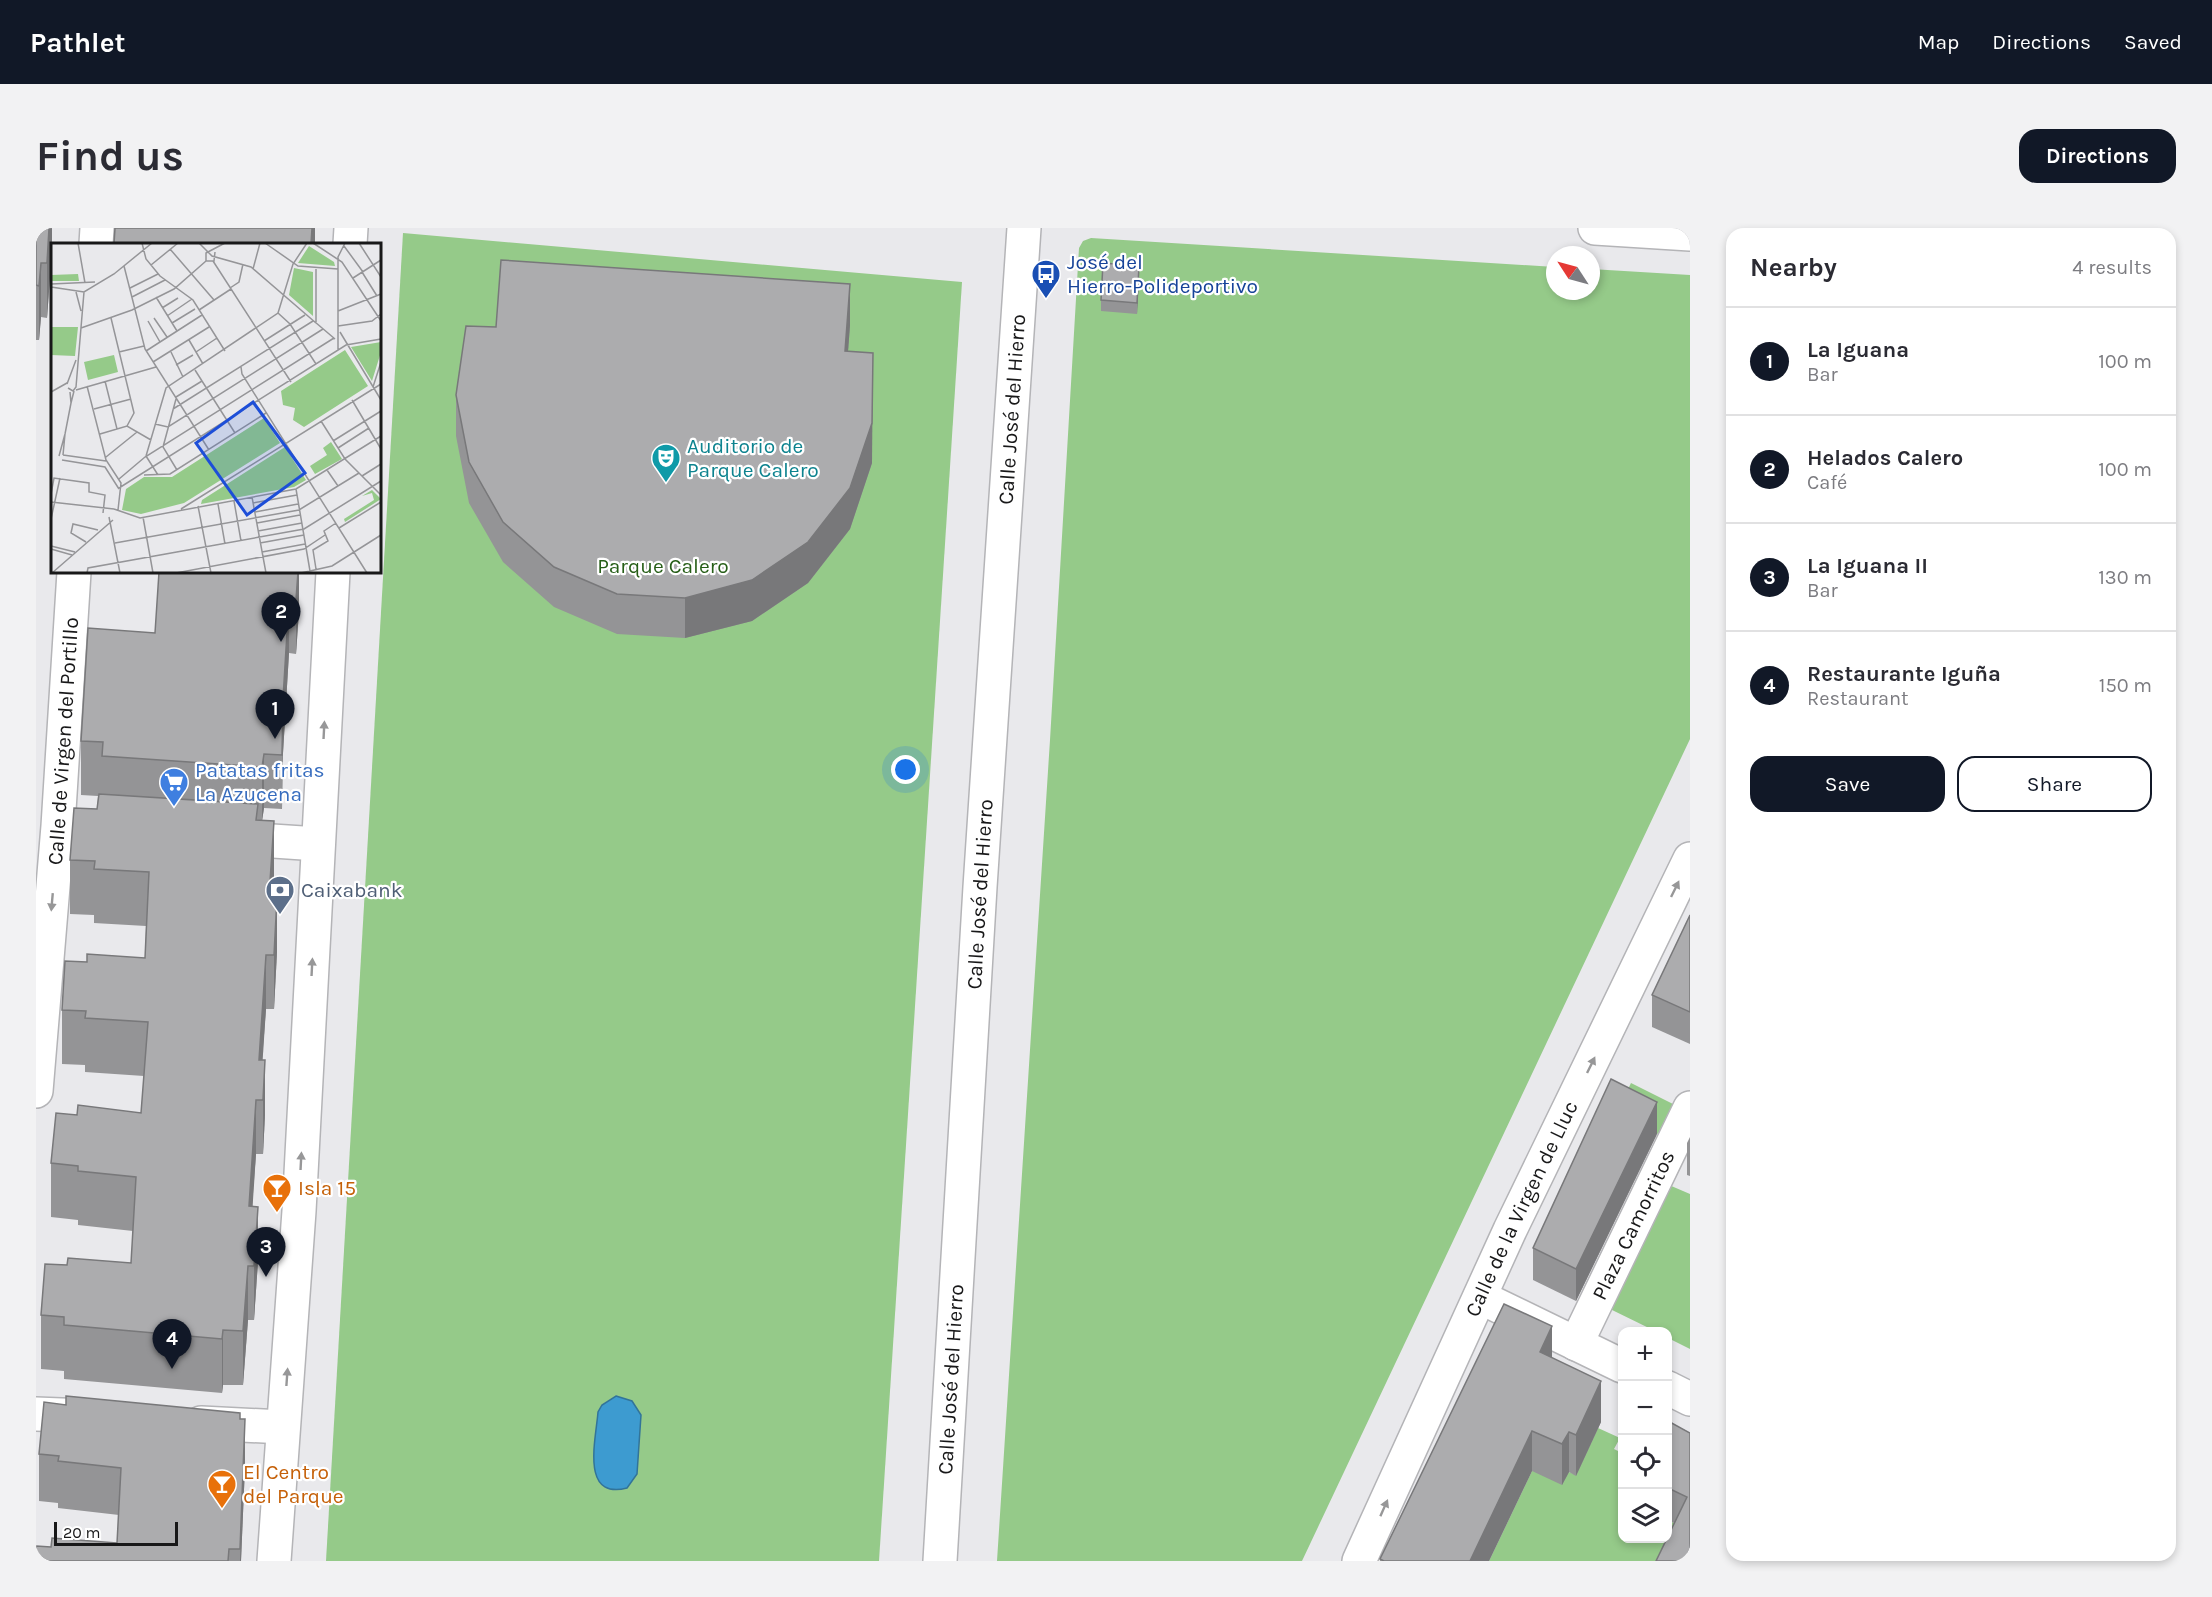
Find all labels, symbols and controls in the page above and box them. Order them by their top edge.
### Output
text: Pathlet [30,26,126,59]
text: Map [1918,30,1959,54]
text: Directions [1992,30,2091,54]
text: Saved [2124,30,2182,54]
button: Directions [2019,129,2176,183]
text: Find us [36,131,184,181]
inset map [51,243,381,573]
north arrow [1546,246,1600,300]
place label: José del Hierro-Polideportivo [1067,250,1258,298]
text: Nearby [1750,252,1837,283]
text: 4 results [2072,256,2152,279]
bus stop icon: José del Hierro-Polideportivo [1030,258,1062,300]
street label: Calle José del Hierro [994,313,1030,505]
text: La Iguana [1807,337,1909,363]
text: 1 [1766,350,1773,373]
text: 100 m [2098,350,2152,373]
text: Bar [1807,363,1838,386]
place label: Auditorio de Parque Calero [687,434,819,482]
theatre icon: Auditorio de Parque Calero [650,442,682,484]
text: Helados Calero [1807,445,1963,471]
text: 2 [1763,458,1776,481]
text: 100 m [2098,458,2152,481]
text: Café [1807,471,1847,494]
text: La Iguana II [1807,553,1928,579]
park label: Parque Calero [597,554,729,578]
text: 3 [1763,566,1776,589]
text: 130 m [2098,566,2152,589]
text: Bar [1807,579,1838,602]
pin: 2 [262,592,300,642]
street label: Calle de Virgen del Portillo [43,616,83,866]
text: Restaurante Iguña [1807,661,2001,687]
text: 4 [1764,674,1775,697]
text: 150 m [2099,674,2152,697]
text: Restaurant [1807,687,1909,710]
pin: 1 [256,690,294,739]
one-way arrow [320,721,329,740]
your location [891,755,920,784]
button: Save [1750,756,1945,812]
button: Share [1957,756,2152,812]
place label: Patatas fritas La Azucena [195,758,325,806]
supermarket icon: Patatas fritas La Azucena [158,766,190,808]
street label: Calle José del Hierro [962,798,998,990]
bank icon: Caixabank [264,874,296,916]
place label: Caixabank [301,878,403,902]
one-way arrow [1671,881,1680,898]
one-way arrow [47,893,56,912]
one-way arrow [307,957,316,976]
one-way arrow [1586,1056,1595,1073]
street label: Calle de la Virgen de Lluc [1460,1097,1583,1320]
street label: Plaza Camorritos [1587,1146,1680,1304]
one-way arrow [297,1152,306,1171]
bar icon: Isla 15 [261,1172,293,1214]
place label: Isla 15 [298,1176,356,1200]
pin: 3 [246,1228,286,1277]
street label: Calle José del Hierro [933,1283,968,1475]
pin: 4 [152,1320,192,1369]
map controls [1618,1327,1672,1543]
button: + [1618,1327,1672,1381]
one-way arrow [282,1367,292,1386]
button: − [1618,1381,1672,1435]
button: locate [1618,1435,1672,1489]
place label: El Centro del Parque [243,1460,344,1508]
bar icon: El Centro del Parque [206,1468,238,1510]
button: layers [1618,1489,1672,1543]
one-way arrow [1379,1499,1388,1516]
scale bar [54,1519,178,1546]
text: 20 m [63,1523,101,1542]

